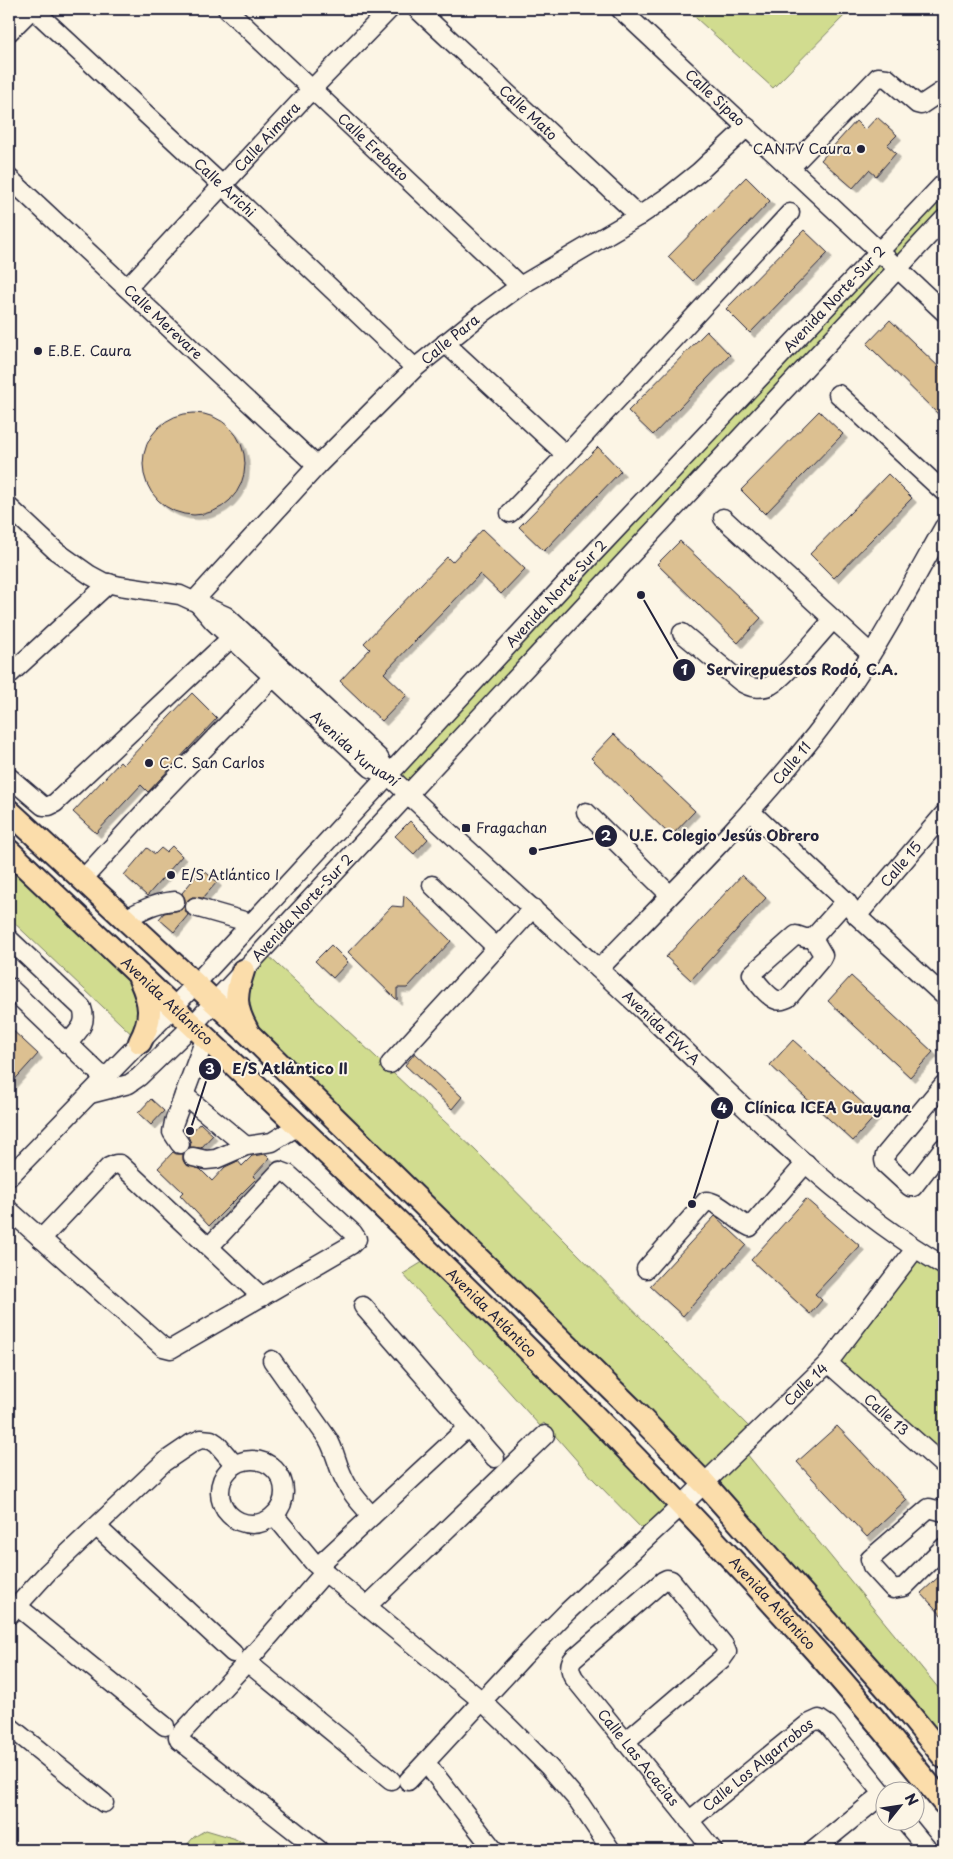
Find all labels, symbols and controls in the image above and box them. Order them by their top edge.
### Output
street label: Calle Sipao [681,64,750,131]
street label: Calle Mato [495,80,563,145]
street label: Calle Aimara [229,97,305,176]
street label: Calle Erebato [333,108,414,186]
place label: CANTV Caura [753,138,851,159]
marker: CANTV Caura [855,143,867,155]
street label: Calle Arichi [189,153,261,222]
street label: Avenida Norte-Sur 2 [778,241,890,357]
street label: Calle Merevare [119,279,208,364]
street label: Calle Para [416,309,484,369]
place label: E.B.E. Caura [48,340,132,361]
marker: E.B.E. Caura [32,345,44,357]
street label: Avenida Norte-Sur 2 [501,535,611,652]
callout: Servirepuestos Rodó, C.A. [671,655,908,685]
text: 1 [680,657,688,680]
text: Servirepuestos Rodó, C.A. [706,657,898,680]
street label: Avenida Yuruaní [306,706,405,791]
street label: Calle 11 [767,737,816,789]
place label: C.C. San Carlos [159,752,265,773]
marker: C.C. San Carlos [143,757,155,769]
place label: Fragachan [476,817,547,838]
callout: U.E. Colegio Jesús Obrero [593,821,830,851]
marker: Fragachan [460,822,472,834]
text: 2 [601,823,612,846]
text: U.E. Colegio Jesús Obrero [629,823,819,846]
street label: Calle 15 [875,836,926,891]
street label: Avenida Norte-Sur 2 [247,849,358,966]
place label: E/S Atlántico I [181,864,279,885]
marker: E/S Atlántico I [165,869,177,881]
street label: Avenida Atlántico [117,952,218,1050]
street label: Avenida EW-A [618,985,705,1070]
callout: E/S Atlántico II [197,1054,358,1084]
text: 3 [205,1056,215,1079]
text: E/S Atlántico II [232,1056,348,1079]
callout: Clínica ICEA Guayana [709,1093,922,1123]
text: 4 [717,1095,727,1118]
text: Clínica ICEA Guayana [744,1095,912,1118]
street label: Avenida Atlántico [442,1263,542,1362]
street label: Calle 14 [779,1358,832,1411]
street label: Calle 13 [859,1389,914,1440]
street label: Avenida Atlántico [725,1552,821,1654]
street label: Calle Las Acacias [593,1704,684,1810]
street label: Calle Los Algarrobos [698,1712,816,1816]
north arrow [876,1782,926,1832]
text: N [900,1789,924,1809]

